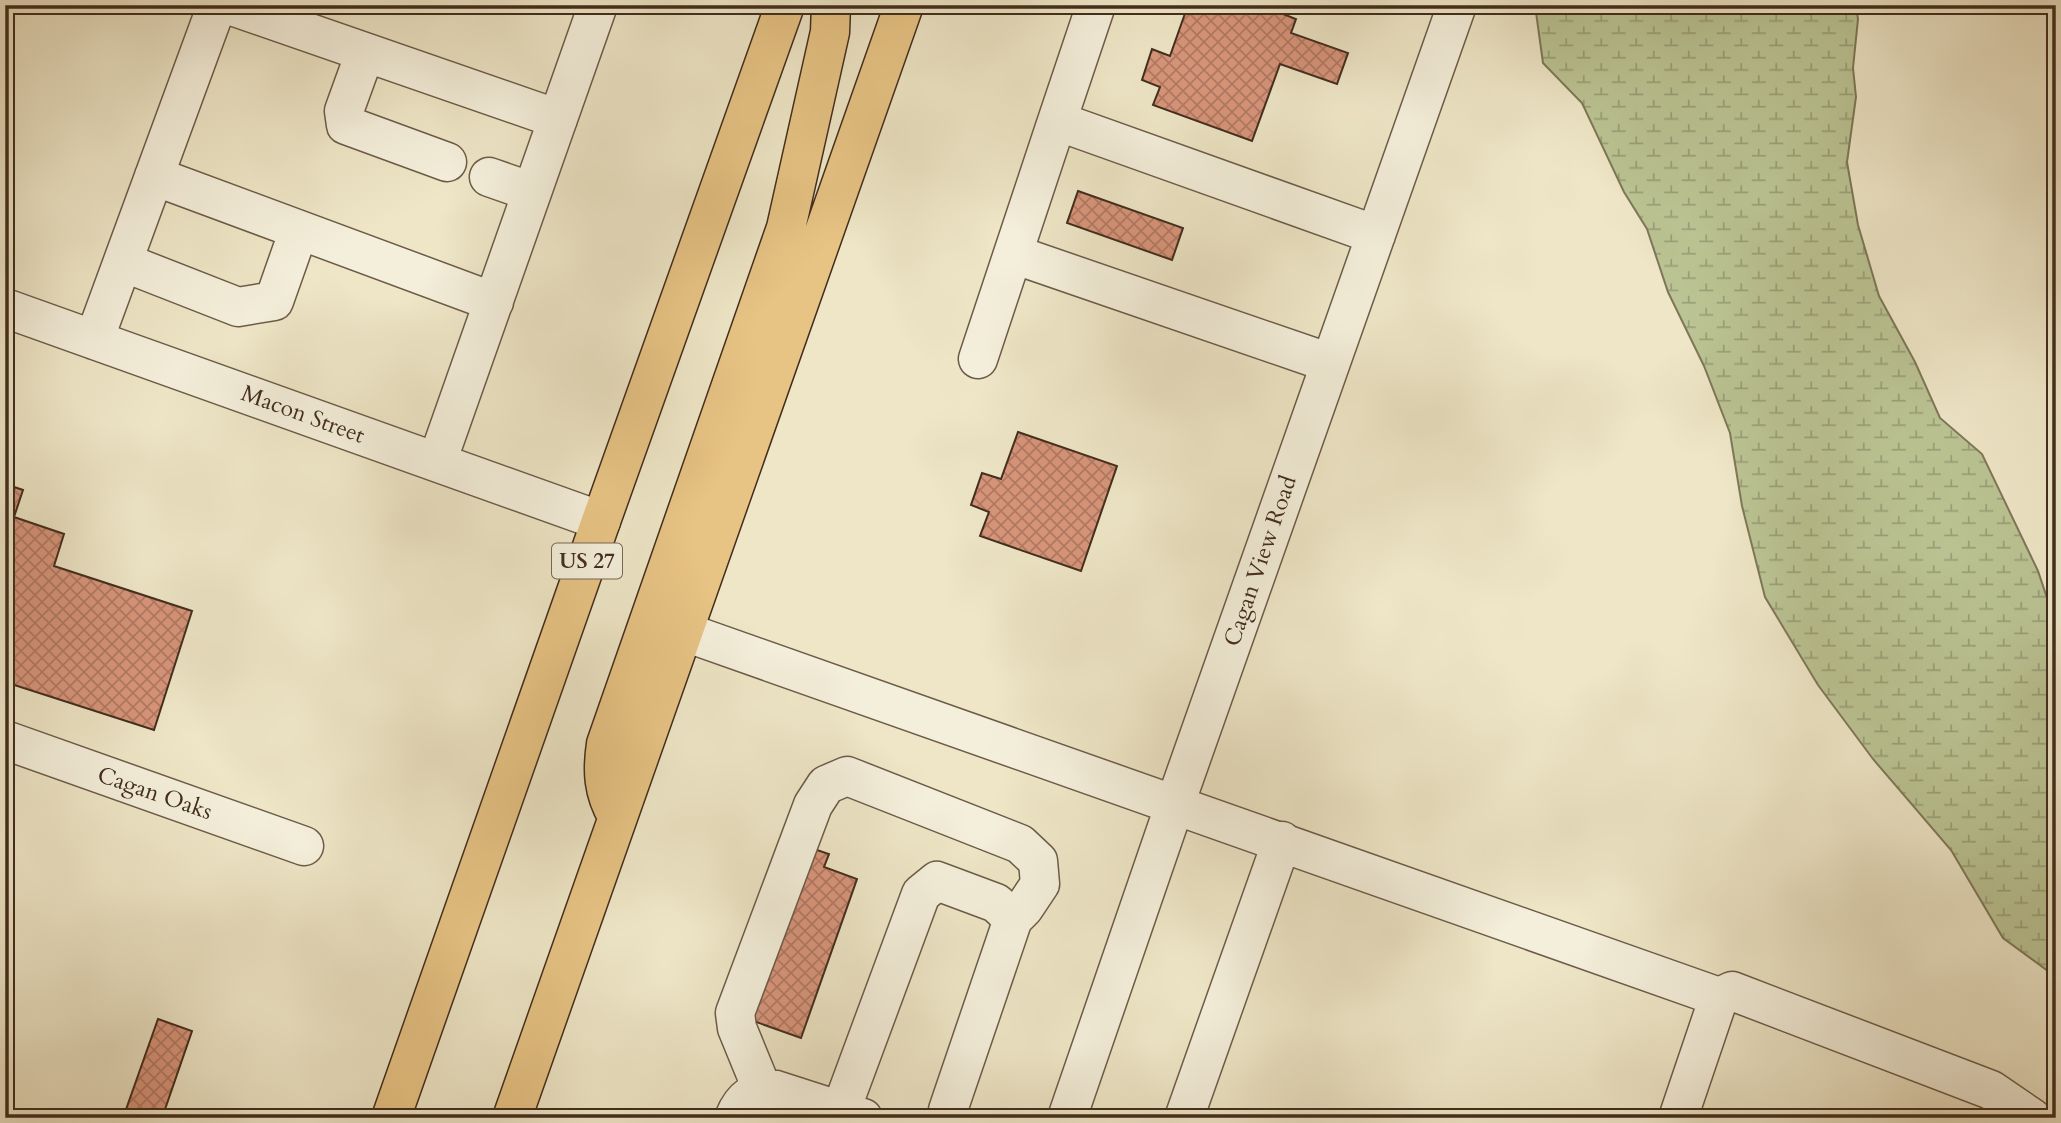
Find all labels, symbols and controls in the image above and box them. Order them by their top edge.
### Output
street label: Macon Street [237,377,369,451]
street label: Cagan View Road [1216,471,1304,650]
road number: US 27 [552,544,622,578]
street label: Cagan Oaks [93,759,217,827]

